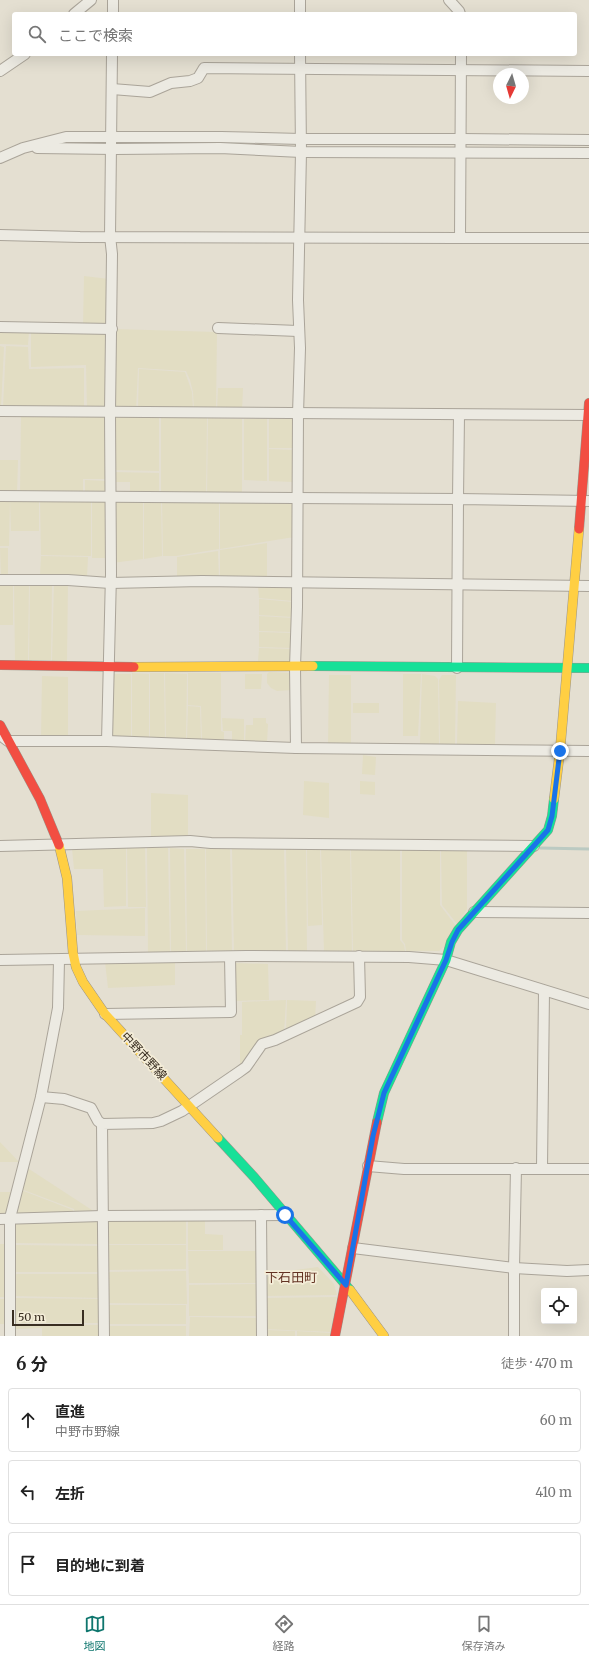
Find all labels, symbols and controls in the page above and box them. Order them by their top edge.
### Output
search box [12,12,577,56]
icon: search [26,23,48,45]
text: ここで検索 [58,26,133,45]
north arrow [493,68,529,104]
route end [551,742,569,760]
street label: 中野市野線 [118,1029,170,1083]
route start [276,1206,294,1224]
district label: 下石田町 [265,1269,317,1286]
map controls [541,1288,577,1324]
button: locate [541,1288,577,1324]
scale bar [12,1308,84,1327]
text: 50 m [18,1310,45,1324]
text: 6 分 [16,1353,47,1375]
text: 徒歩 · 470 m [501,1355,573,1372]
text: 直進 [55,1402,85,1421]
icon: ahead [17,1409,39,1431]
text: 60 m [540,1412,572,1429]
text: 中野市野線 [55,1423,120,1440]
icon: left [17,1481,39,1503]
text: 左折 [55,1484,85,1503]
text: 410 m [535,1484,572,1501]
icon: arrive [17,1553,39,1575]
text: 目的地に到着 [55,1556,145,1575]
tab: 地図 [84,1613,106,1653]
tab: 経路 [273,1613,295,1653]
tab: 保存済み [462,1613,506,1653]

